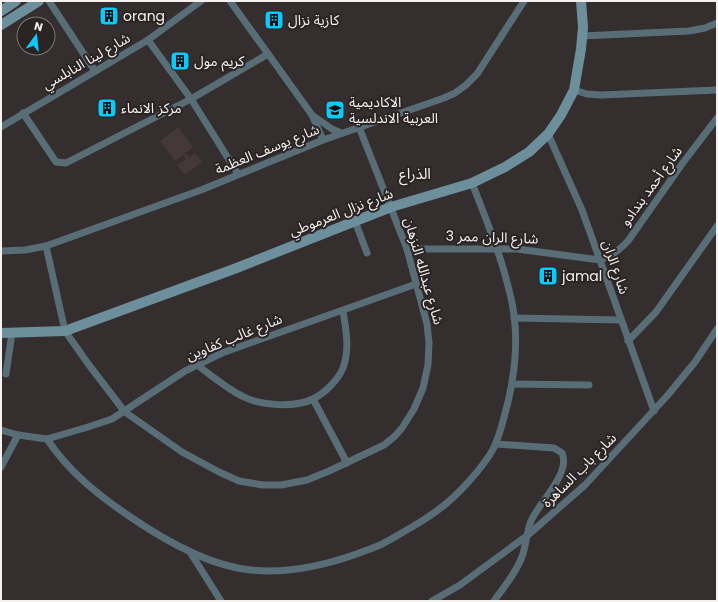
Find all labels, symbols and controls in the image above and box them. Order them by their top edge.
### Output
building icon: orang [98,5,120,27]
place label: orang [123,6,165,26]
building icon: كازية نزال [263,9,285,31]
place label: كازية نزال [288,10,340,30]
north arrow [16,16,56,56]
text: N [33,18,45,35]
street label: شارع لينا النابلسي [38,28,134,95]
building icon: كريم مول [169,50,191,72]
place label: كريم مول [194,51,245,72]
place label: الاكاديمية العربية الاندلسية [349,92,438,128]
building icon: مركز الانماء [96,97,118,119]
place label: مركز الانماء [121,98,182,118]
school or university icon: الاكاديمية العربية الاندلسية [324,99,346,121]
street label: شارع يوسف العظمة [212,119,323,180]
street label: شارع أحمد بندادو [615,142,688,231]
district label: الذراع [399,163,431,186]
street label: شارع نزال العرموطي [286,183,396,242]
street label: شارع عبدالله النزهان [398,215,449,327]
street label: شارع الران ممر 3 [445,225,539,250]
street label: شارع الران [596,237,635,297]
building icon: jamal [537,265,559,287]
place label: jamal [561,266,602,286]
street label: شارع غالب كفاوين [183,309,286,366]
street label: شارع باب الساهرة [537,428,621,512]

